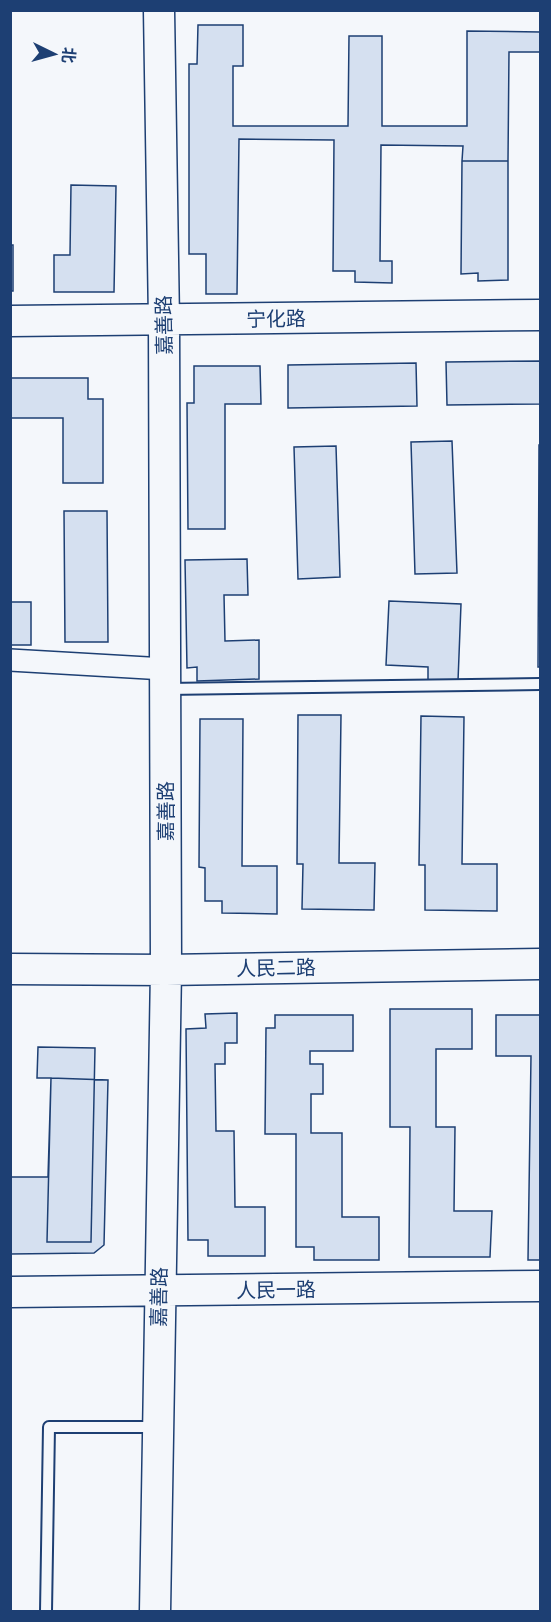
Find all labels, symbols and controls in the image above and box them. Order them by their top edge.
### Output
north arrow [24,24,84,84]
text: 北 [58,46,79,64]
street label: 嘉善路 [151,295,177,355]
street label: 宁化路 [246,306,306,332]
street label: 嘉善路 [154,781,178,841]
street label: 人民二路 [236,955,316,981]
street label: 嘉善路 [146,1267,172,1327]
street label: 人民一路 [236,1277,316,1303]

